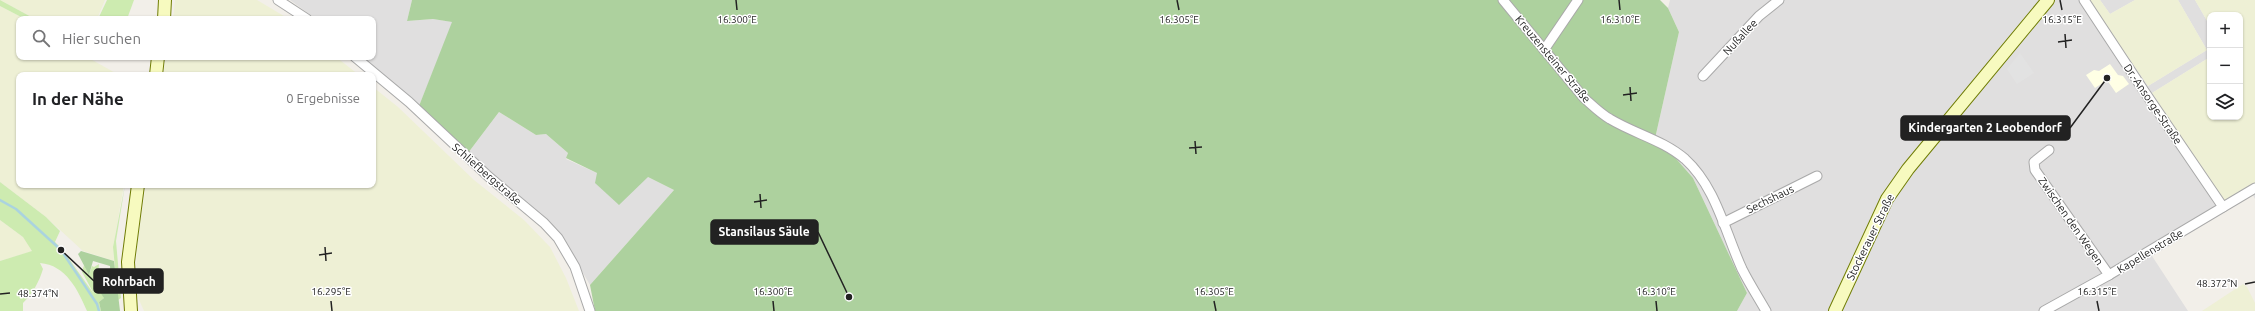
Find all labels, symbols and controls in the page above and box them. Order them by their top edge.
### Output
map controls [2207,12,2243,120]
button: + [2207,12,2243,48]
street label: Kreuzensteiner Straße [1513,13,1593,105]
text: 16.300°E [717,14,757,25]
text: 16.305°E [1159,14,1199,25]
text: 16.310°E [1600,14,1640,25]
text: 16.315°E [2042,14,2082,25]
search box [16,16,376,60]
street label: Nußallee [1720,17,1760,57]
icon: search [30,27,52,49]
text: Hier suchen [62,30,141,47]
button: − [2207,48,2243,84]
street label: Dr.-Ansorge-Straße [2122,62,2184,146]
button: layers [2207,84,2243,120]
text: In der Nähe [32,89,124,108]
text: 0 Ergebnisse [286,91,360,105]
callout: Kindergarten 2 Leobendorf [1901,116,2070,140]
text: Kindergarten 2 Leobendorf [1908,121,2063,134]
street label: Schliefbergstraße [450,141,524,207]
street label: Zwischen den Wegen [2036,175,2106,267]
street label: Sechshaus [1744,182,1796,216]
street label: Stockerauer Straße [1844,192,1896,282]
callout: Stansilaus Säule [711,220,818,244]
text: Stansilaus Säule [718,225,810,238]
street label: Kapellenstraße [2115,227,2185,275]
callout: Rohrbach [94,269,163,293]
text: Rohrbach [102,275,156,288]
text: 48.372°N [2196,278,2238,289]
text: 16.295°E [311,286,351,297]
text: 16.300°E [753,286,793,297]
text: 16.305°E [1194,286,1234,297]
text: 16.310°E [1636,286,1676,297]
text: 16.315°E [2077,286,2117,297]
text: 48.374°N [17,288,59,299]

